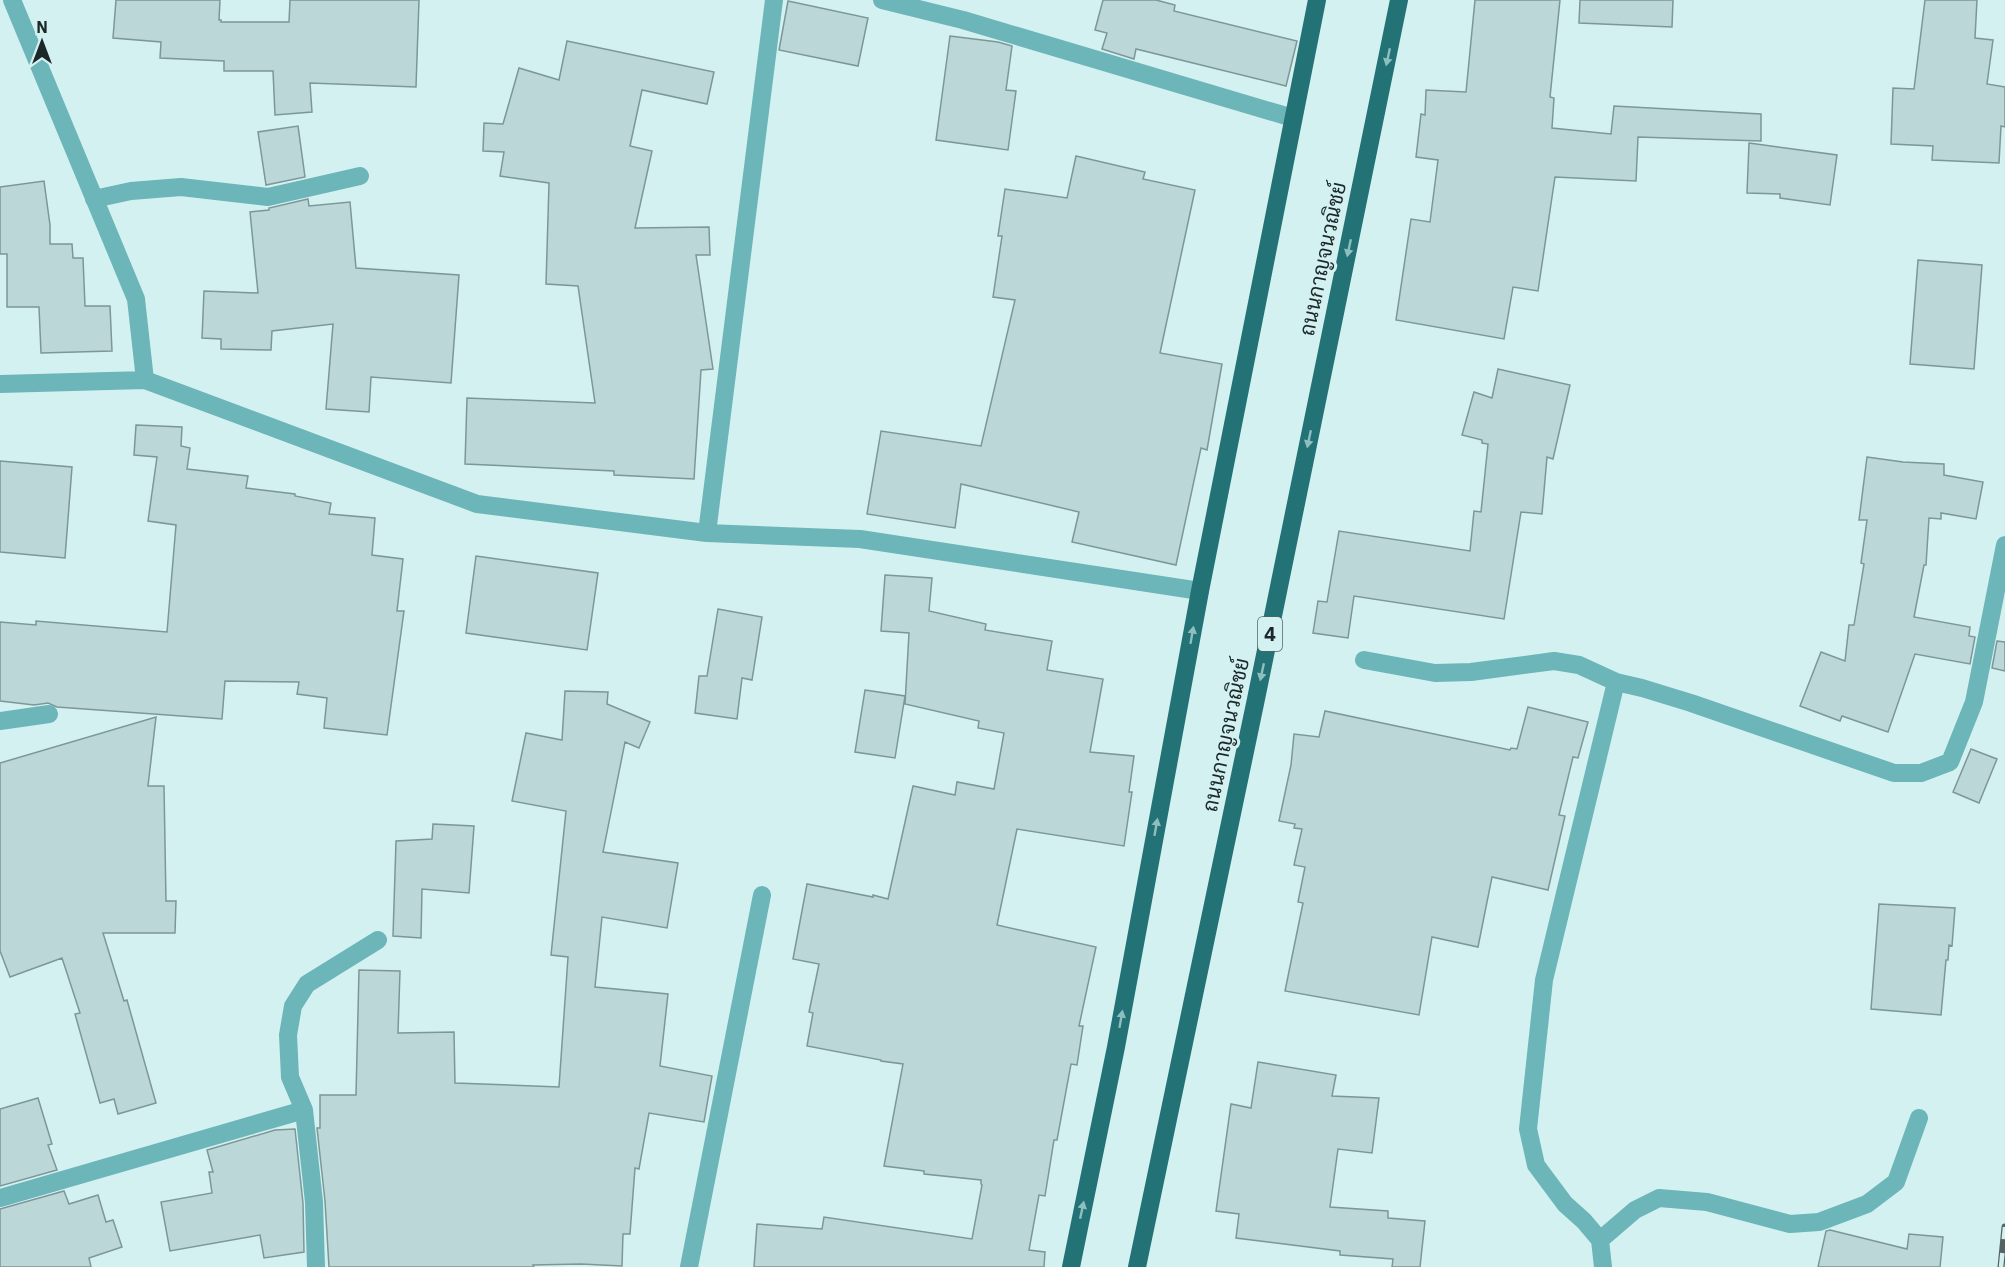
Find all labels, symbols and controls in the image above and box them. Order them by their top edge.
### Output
north arrow [12,12,72,72]
text: N [36,17,48,37]
one-way arrow [1383,48,1392,67]
street label: ถนนกาญจนวณิชย์ [1292,179,1352,338]
one-way arrow [1343,239,1353,258]
one-way arrow [1304,430,1314,449]
road number: 4 [1258,617,1282,651]
one-way arrow [1188,625,1197,644]
street label: ถนนกาญจนวณิชย์ [1195,655,1255,814]
one-way arrow [1257,662,1266,681]
one-way arrow [1152,817,1161,836]
one-way arrow [1117,1009,1126,1028]
one-way arrow [1078,1200,1088,1219]

